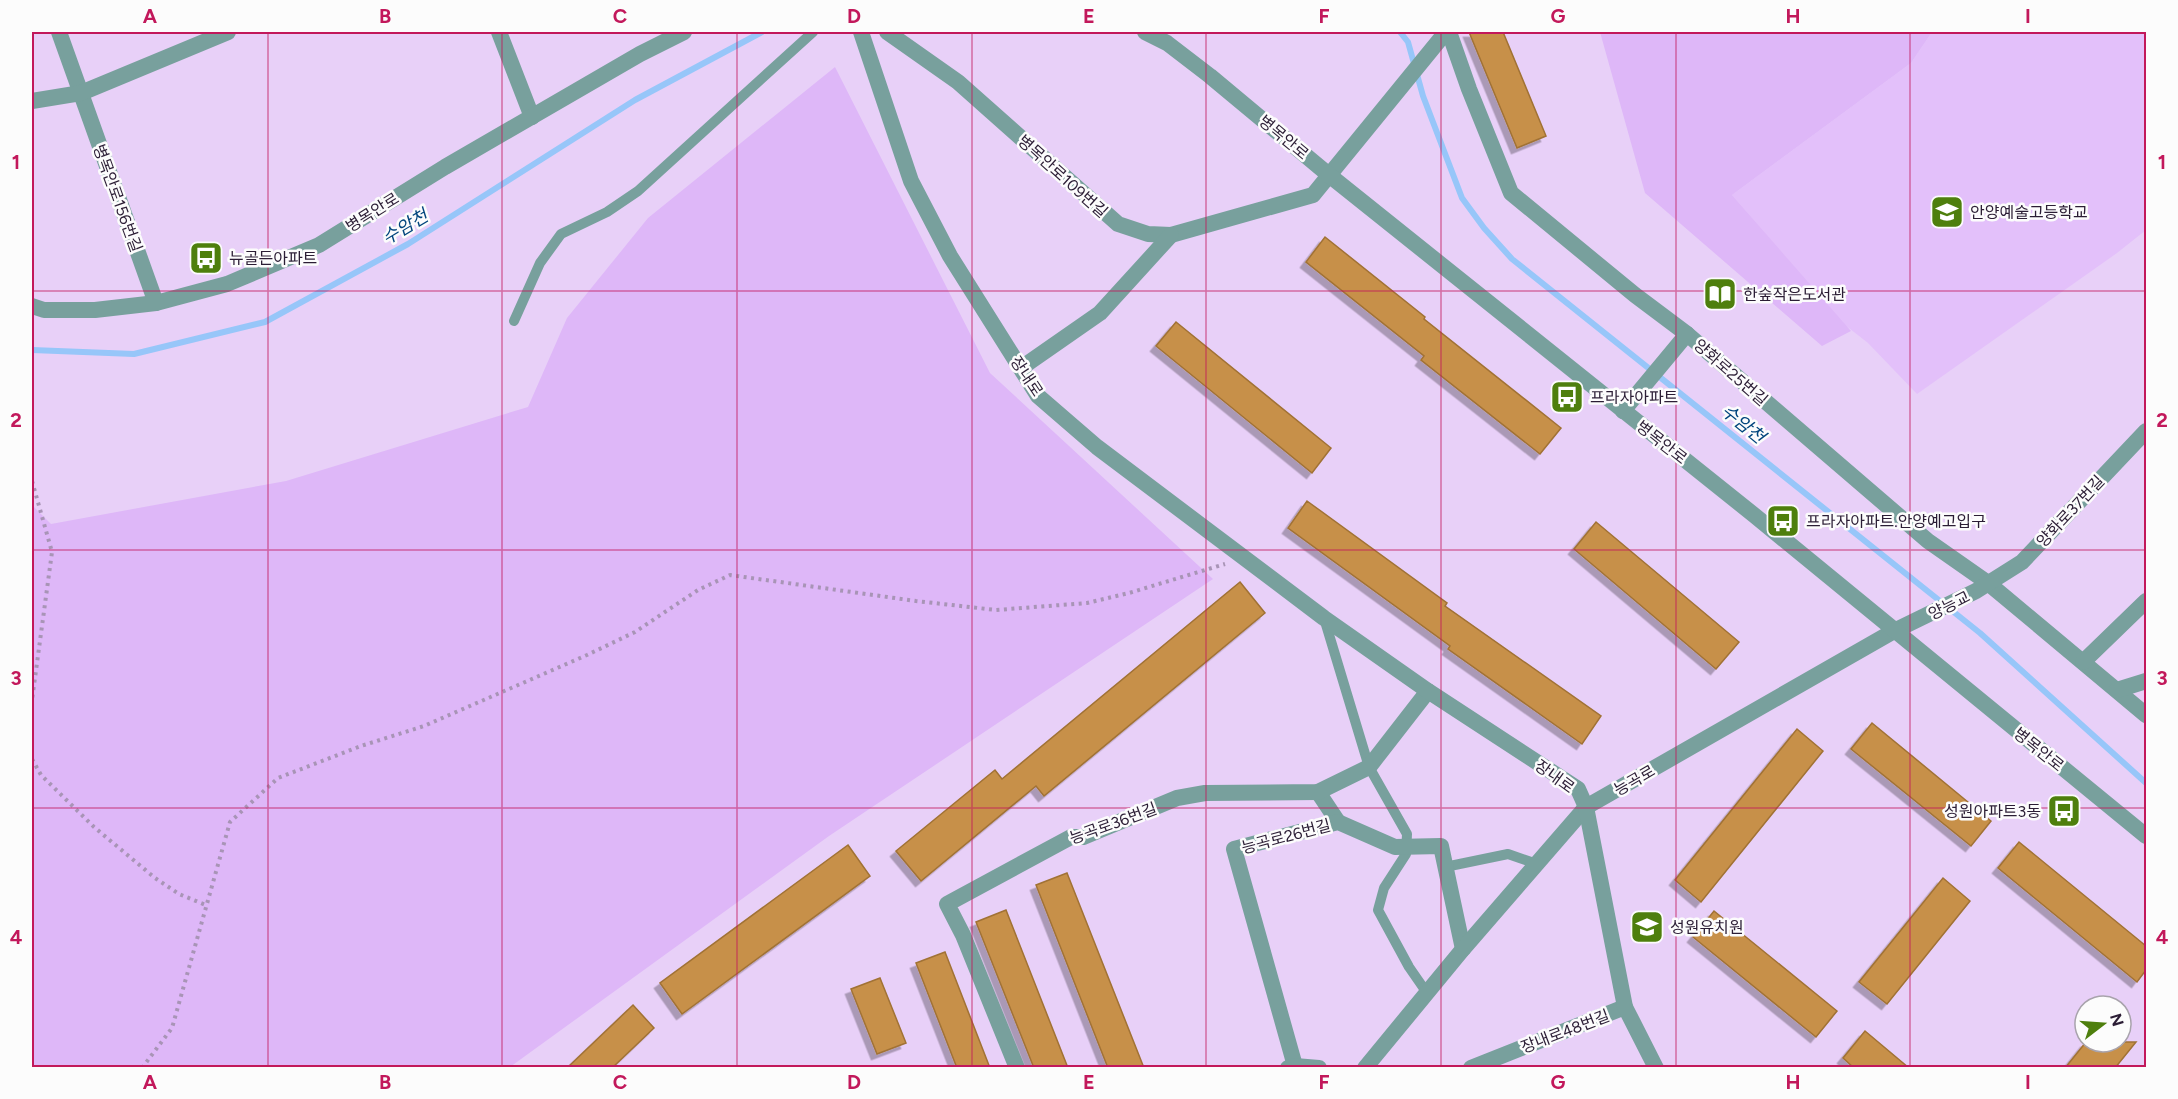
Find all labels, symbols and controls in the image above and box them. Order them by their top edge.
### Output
text: A [143,4,158,28]
text: B [379,4,391,28]
text: C [613,4,627,28]
text: D [847,4,861,28]
text: E [1083,4,1095,28]
text: F [1318,4,1330,28]
text: G [1551,4,1566,28]
text: H [1786,4,1801,28]
text: I [2025,4,2031,28]
street label: 병목안로 [1255,111,1313,164]
street label: 병목안로109번길 [1014,131,1111,222]
street label: 병목안로156번길 [89,142,146,255]
text: 1 [12,150,20,174]
text: 1 [2158,150,2166,174]
street label: 병목안로 [342,189,402,236]
school or university icon: 안양예술고등학교 [1929,194,1965,230]
place label: 안양예술고등학교 [1970,203,2088,222]
water label: 수암천 [378,204,434,249]
bus stop icon: 뉴골든아파트 [188,240,224,276]
place label: 뉴골든아파트 [229,249,317,268]
library icon: 한숲작은도서관 [1702,276,1738,312]
place label: 한숲작은도서관 [1743,285,1846,304]
street label: 양화로25번길 [1690,335,1772,410]
street label: 장내로 [1006,353,1047,400]
bus stop icon: 프라자아파트 [1549,379,1585,415]
place label: 프라자아파트 [1590,388,1678,407]
water label: 수암천 [1717,400,1771,450]
text: 2 [10,408,22,432]
text: 2 [2156,408,2168,432]
street label: 병목안로 [1633,417,1691,468]
street label: 양화로37번길 [2032,472,2108,551]
bus stop icon: 프라자아파트.안양예고입구 [1765,503,1801,539]
place label: 프라자아파트.안양예고입구 [1806,512,1986,531]
street label: 양능교 [1925,587,1973,624]
text: 3 [10,666,22,690]
text: 3 [2156,666,2168,690]
street label: 병목안로 [2010,723,2068,775]
street label: 장내로 [1531,756,1578,797]
street label: 능곡로 [1610,761,1658,800]
bus stop icon: 성원아파트3동 [2046,793,2082,829]
street label: 능곡로36번길 [1067,799,1159,848]
place label: 성원아파트3동 [1944,802,2041,821]
street label: 능곡로26번길 [1239,815,1333,858]
school or university icon: 성원유치원 [1629,909,1665,945]
place label: 성원유치원 [1670,918,1744,937]
text: 4 [10,925,23,949]
text: 4 [2156,925,2169,949]
north arrow [2073,994,2133,1054]
street label: 장내로48번길 [1518,1006,1612,1057]
text: N [2106,1011,2128,1028]
text: A [143,1070,158,1094]
text: B [379,1070,391,1094]
text: C [613,1070,627,1094]
text: D [847,1070,861,1094]
text: E [1083,1070,1095,1094]
text: F [1318,1070,1330,1094]
text: G [1551,1070,1566,1094]
text: H [1786,1070,1801,1094]
text: I [2025,1070,2031,1094]

